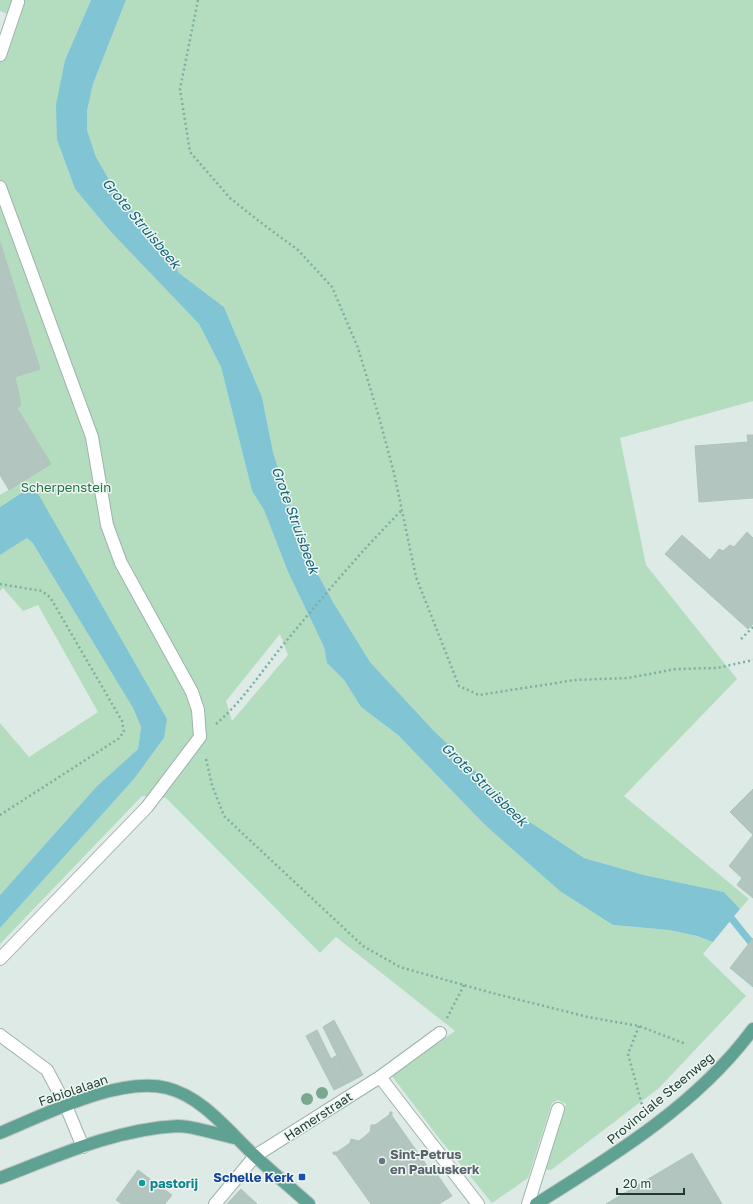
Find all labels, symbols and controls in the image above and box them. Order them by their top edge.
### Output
water label: Grote Struisbeek [99,174,186,273]
water label: Grote Struisbeek [269,464,324,578]
park label: Scherpenstein [21,479,111,495]
water label: Grote Struisbeek [438,739,533,831]
street label: Provinciale Steenweg [603,1049,717,1147]
street label: Fabiolalaan [36,1071,110,1109]
street label: Hamerstraat [281,1088,355,1144]
place label: Sint-Petrus en Pauluskerk [390,1146,480,1177]
marker: Sint-Petrus en Pauluskerk [377,1156,387,1166]
place label: Schelle Kerk [213,1169,294,1185]
scale bar [617,1170,684,1196]
marker: Schelle Kerk [297,1172,307,1182]
place label: pastorij [150,1175,198,1191]
text: 20 m [623,1176,651,1191]
marker: pastorij [137,1178,147,1188]

